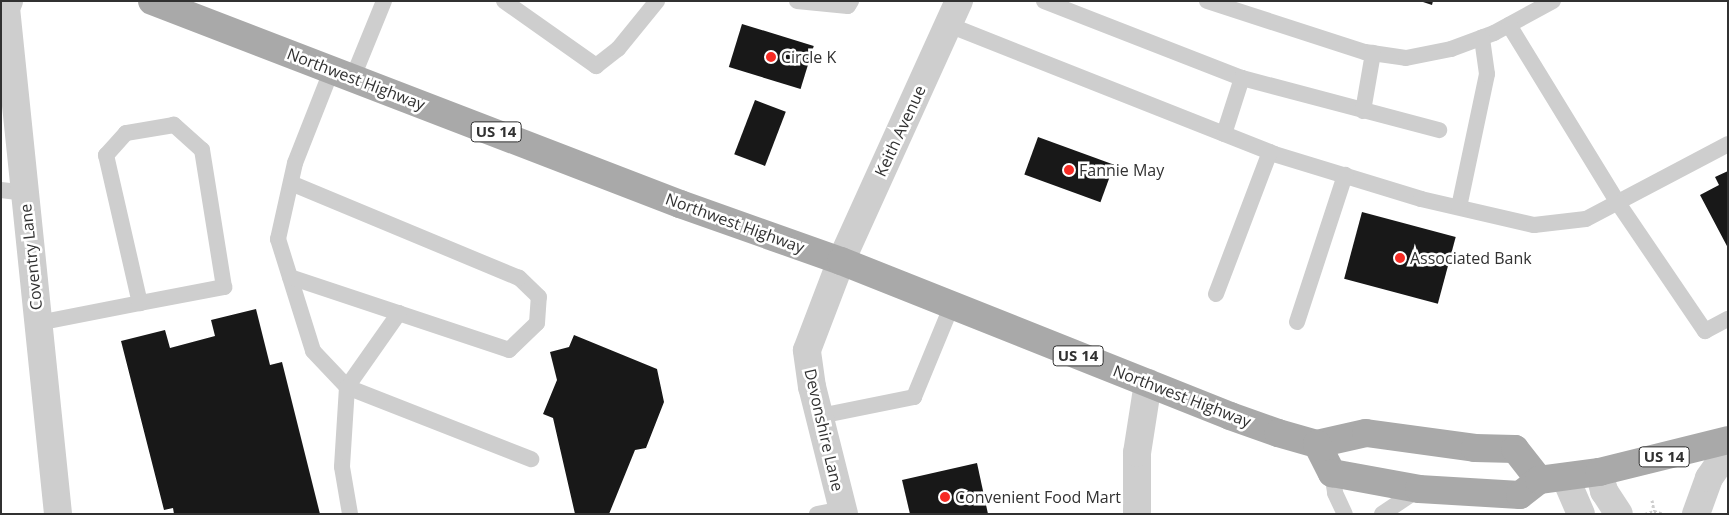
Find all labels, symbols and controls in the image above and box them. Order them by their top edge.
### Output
street label: Northwest Highway [284,44,428,114]
place label: Circle K [781,47,836,67]
marker: Circle K [765,51,777,63]
street label: Keith Avenue [871,82,929,180]
road number: US 14 [470,120,522,144]
place label: Fannie May [1079,160,1164,180]
marker: Fannie May [1063,164,1075,176]
street label: Northwest Highway [663,189,807,257]
street label: Coventry Lane [16,203,46,311]
place label: Associated Bank [1410,248,1532,268]
marker: Associated Bank [1394,252,1406,264]
road number: US 14 [1052,344,1104,368]
street label: Northwest Highway [1110,361,1254,431]
street label: Devonshire Lane [801,367,847,493]
road number: US 14 [1638,444,1690,470]
place label: Convenient Food Mart [955,487,1121,507]
marker: Convenient Food Mart [939,491,951,503]

